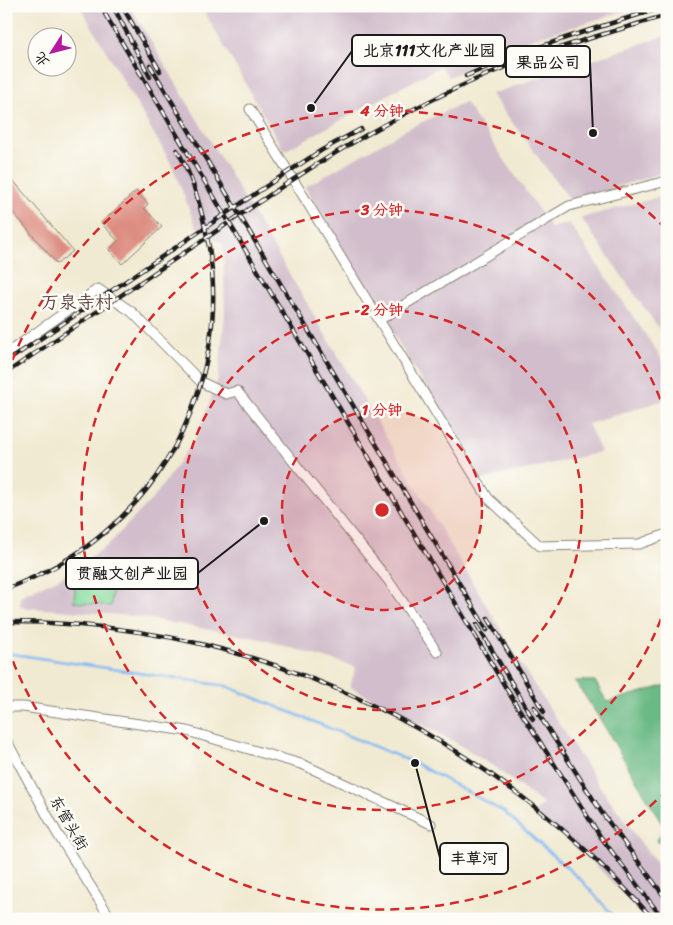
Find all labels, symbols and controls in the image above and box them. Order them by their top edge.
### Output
north arrow [28,28,78,78]
callout: 北京111文化产业园 [352,35,505,66]
text: 北京111文化产业园 [363,36,495,65]
text: 北 [28,46,56,72]
callout: 果品公司 [506,46,590,77]
text: 果品公司 [516,48,580,77]
text: 4 分钟 [359,98,404,124]
text: 3 分钟 [360,197,403,223]
district label: 万泉寺村 [41,286,113,318]
text: 2 分钟 [360,297,403,323]
text: 1 分钟 [362,397,402,423]
centre of rings [373,501,391,519]
callout: 贯融文创产业园 [66,558,198,589]
text: 贯融文创产业园 [76,559,188,588]
street label: 东管头街 [43,791,95,855]
callout: 丰草河 [440,843,508,874]
text: 丰草河 [450,844,498,873]

